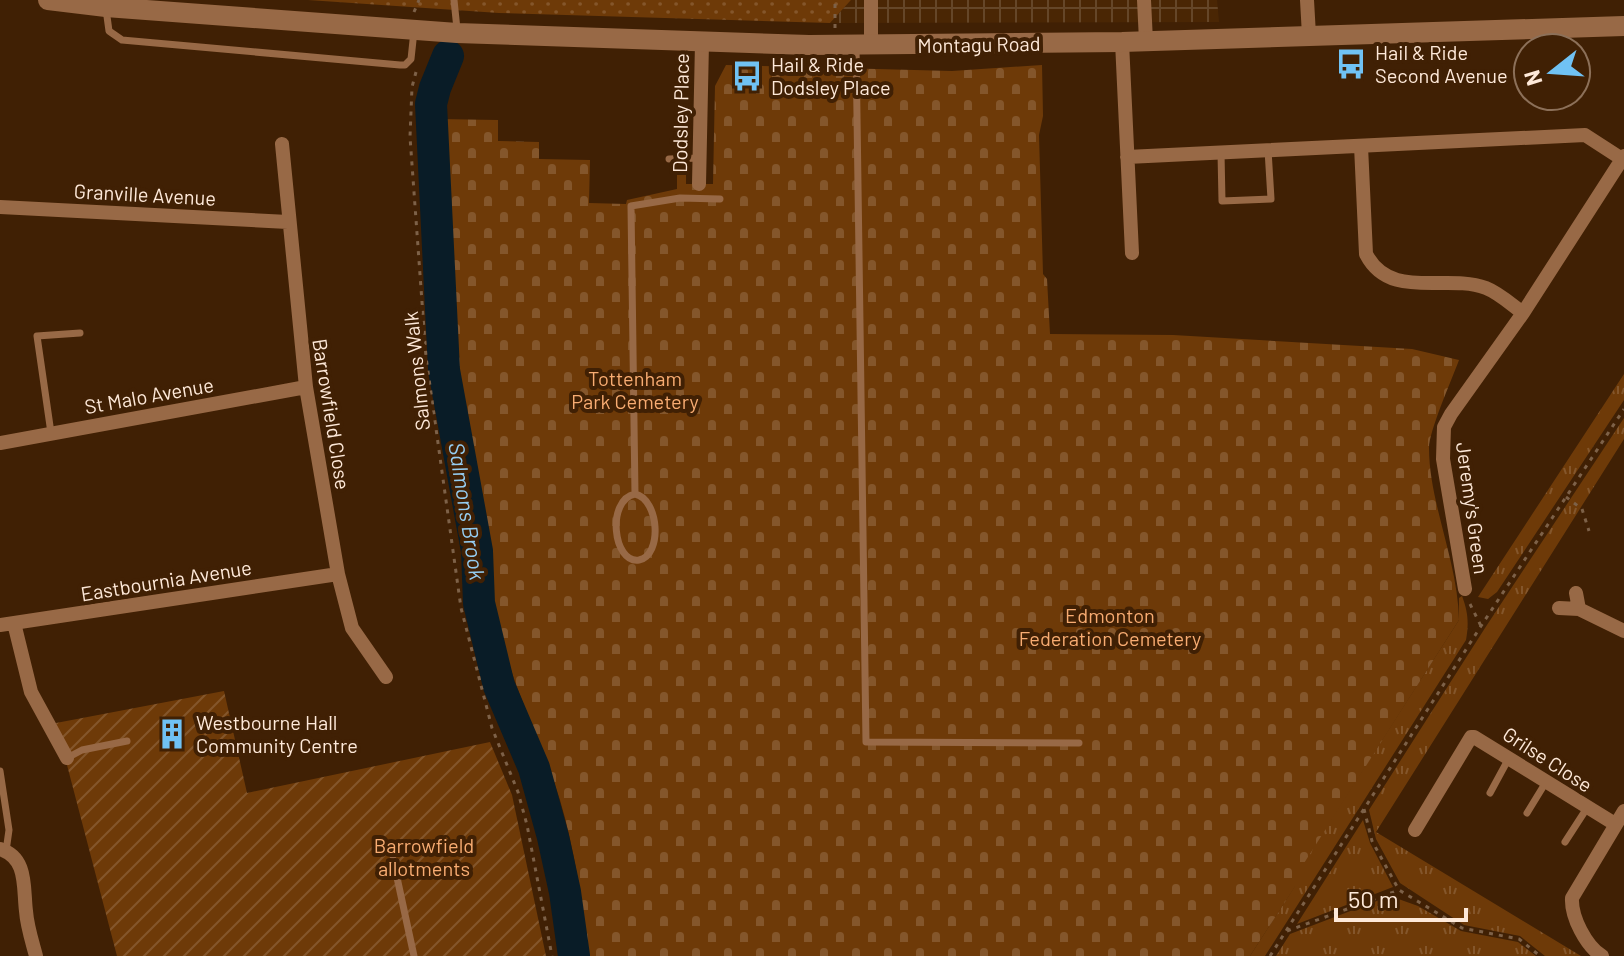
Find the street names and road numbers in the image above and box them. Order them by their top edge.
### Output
street label: Montagu Road [917,31,1041,57]
street label: Dodsley Place [667,53,693,173]
street label: Granville Avenue [73,178,217,210]
street label: Salmons Walk [398,310,434,432]
street label: Barrowfield Close [308,337,356,491]
street label: St Malo Avenue [83,372,215,418]
street label: Jeremy's Green [1452,441,1494,575]
street label: Eastbournia Avenue [79,555,253,605]
street label: Grilse Close [1499,721,1597,797]

